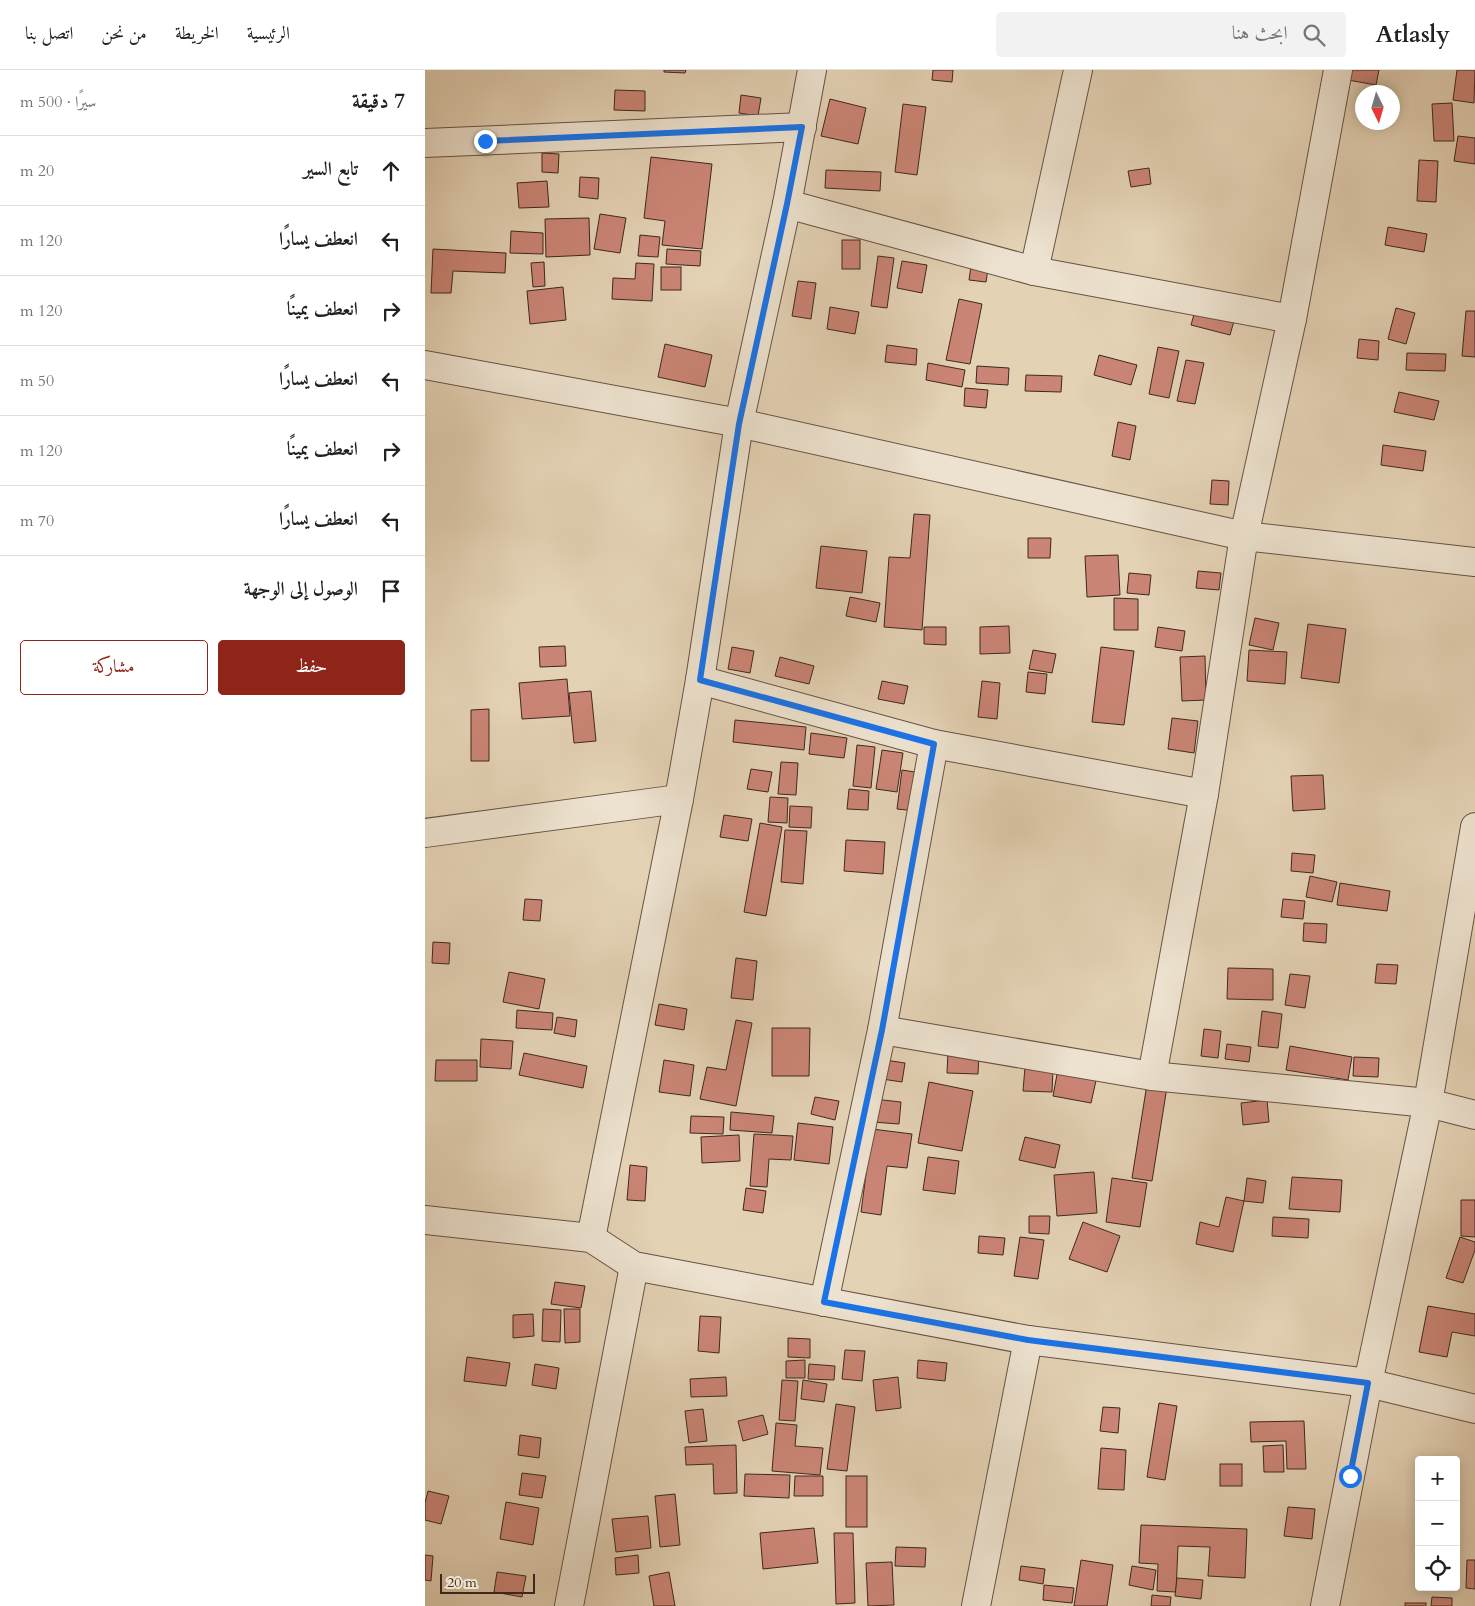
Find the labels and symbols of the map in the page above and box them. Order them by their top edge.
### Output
north arrow [1355,85,1400,130]
route end [474,130,497,153]
route start [1339,1465,1362,1488]
scale bar [440,1571,535,1594]

